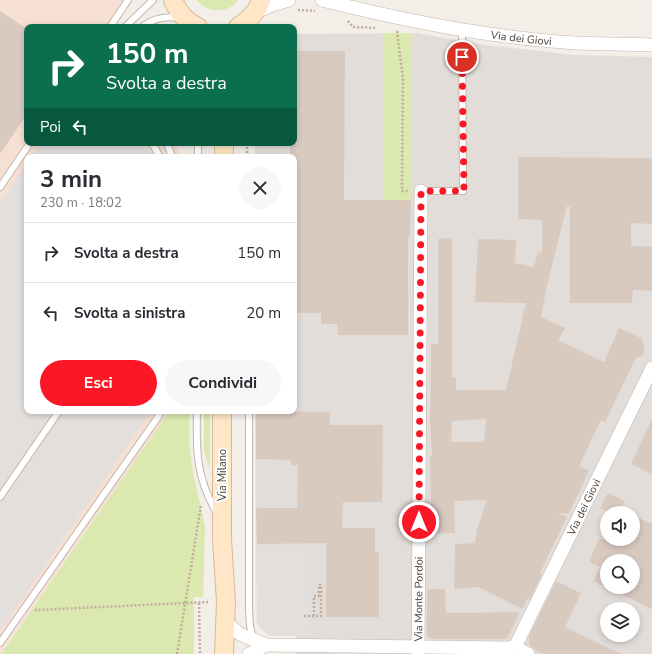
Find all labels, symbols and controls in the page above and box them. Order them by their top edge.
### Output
street label: Via dei Giovi [489,27,552,49]
text: 150 m [106,35,189,73]
icon: right [40,40,92,92]
pin [445,40,479,74]
icon: arrive [451,46,473,68]
text: Svolta a destra [106,71,227,95]
icon: left [69,116,91,138]
text: Poi [40,117,61,137]
text: 3 min [40,163,102,195]
button: close [239,167,281,209]
text: 230 m · 18:02 [40,194,122,212]
icon: right [40,242,62,264]
text: Svolta a destra [74,243,179,263]
text: 150 m [237,243,281,263]
icon: left [40,302,62,324]
text: Svolta a sinistra [74,303,185,323]
text: 20 m [246,303,281,323]
button: Esci [40,360,157,406]
button: Condividi [165,360,281,406]
street label: Via Milano [215,449,230,502]
street label: Via dei Giovi [564,476,604,539]
position arrow [398,501,440,543]
map controls [600,506,640,642]
button: sound [600,506,640,546]
button: search [600,554,640,594]
street label: Via Monte Pordoi [411,556,427,643]
button: layers [600,602,640,642]

